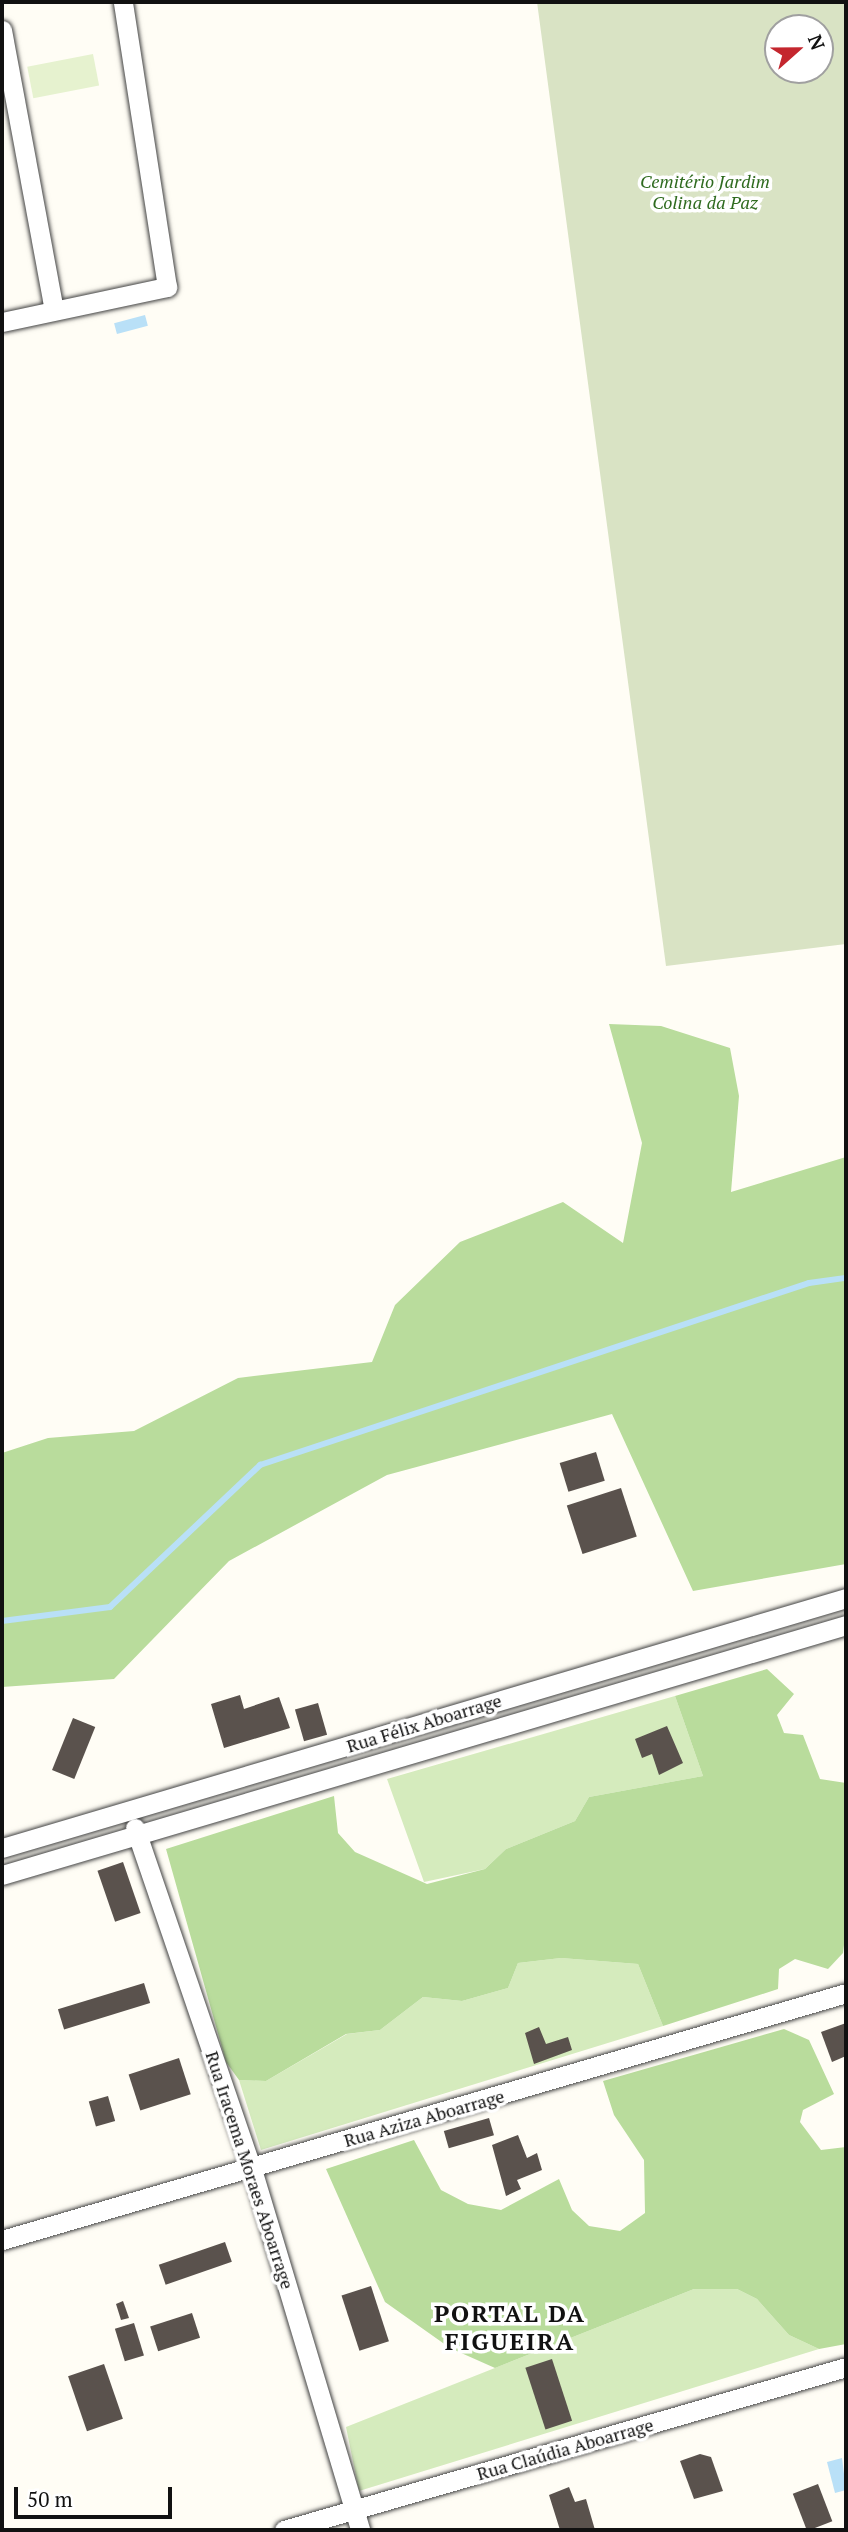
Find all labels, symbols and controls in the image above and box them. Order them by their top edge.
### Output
north arrow [764,14,834,84]
text: N [803,31,831,53]
park label: Cemitério Jardim Colina da Paz [640,171,770,214]
street label: Rua Félix Aboarrage [344,1689,504,1757]
street label: Rua Iracema Moraes Aboarrage [201,2048,299,2292]
street label: Rua Aziza Aboarrage [341,2085,507,2151]
district label: PORTAL DA FIGUEIRA [435,2300,585,2356]
street label: Rua Claúdia Aboarrage [474,2413,656,2485]
scale bar [18,2472,175,2516]
text: 50 m [27,2485,73,2513]

